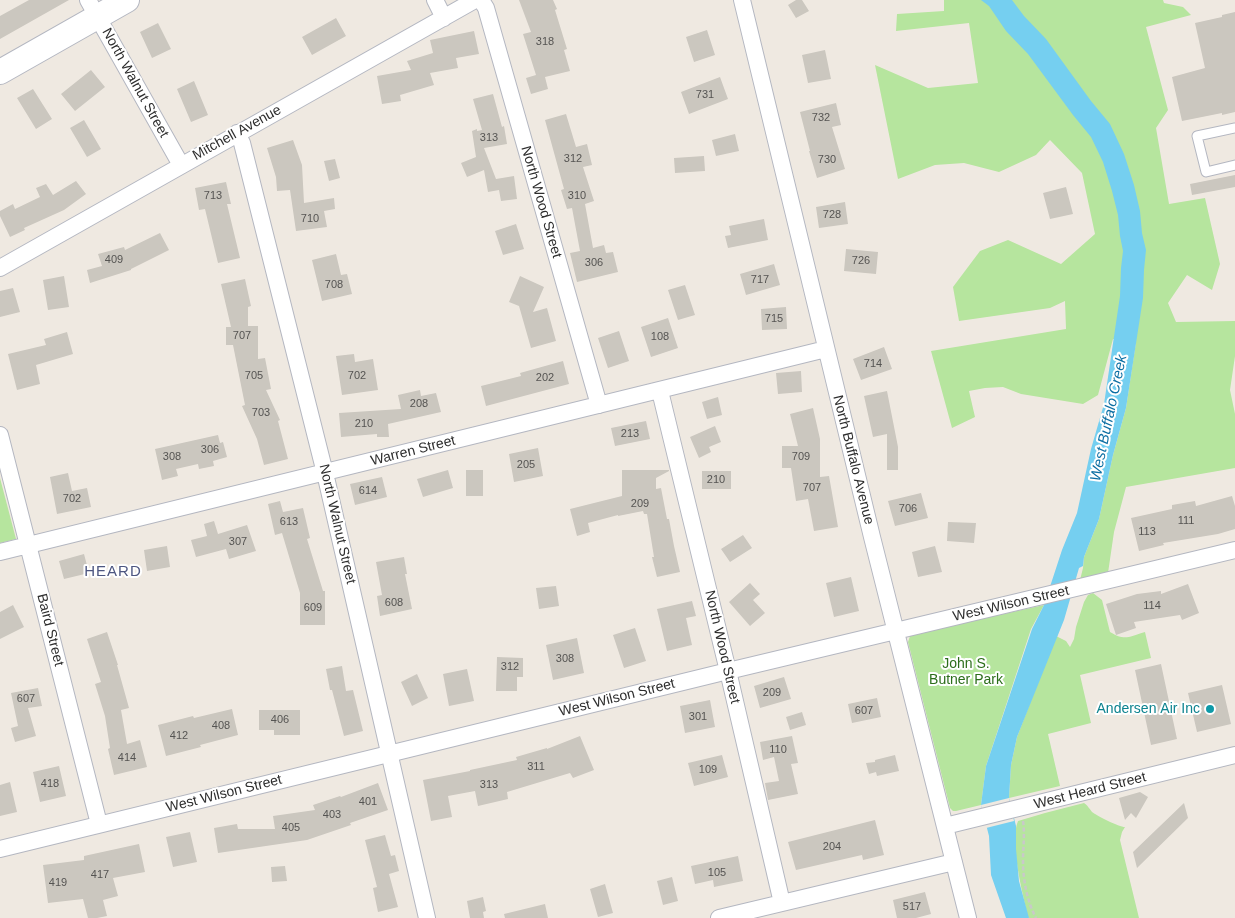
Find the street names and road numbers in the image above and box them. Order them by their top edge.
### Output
street label: North Walnut Street [98,25,172,141]
street label: Mitchell Avenue [190,102,284,164]
street label: North Wood Street [517,144,565,260]
street label: North Buffalo Avenue [829,394,877,526]
street label: Warren Street [369,432,457,470]
street label: North Walnut Street [315,462,359,586]
street label: West Wilson Street [951,582,1071,626]
street label: North Wood Street [701,589,743,705]
street label: Baird Street [33,592,67,668]
street label: West Wilson Street [557,675,677,721]
street label: West Heard Street [1032,769,1148,813]
street label: West Wilson Street [164,771,284,817]

